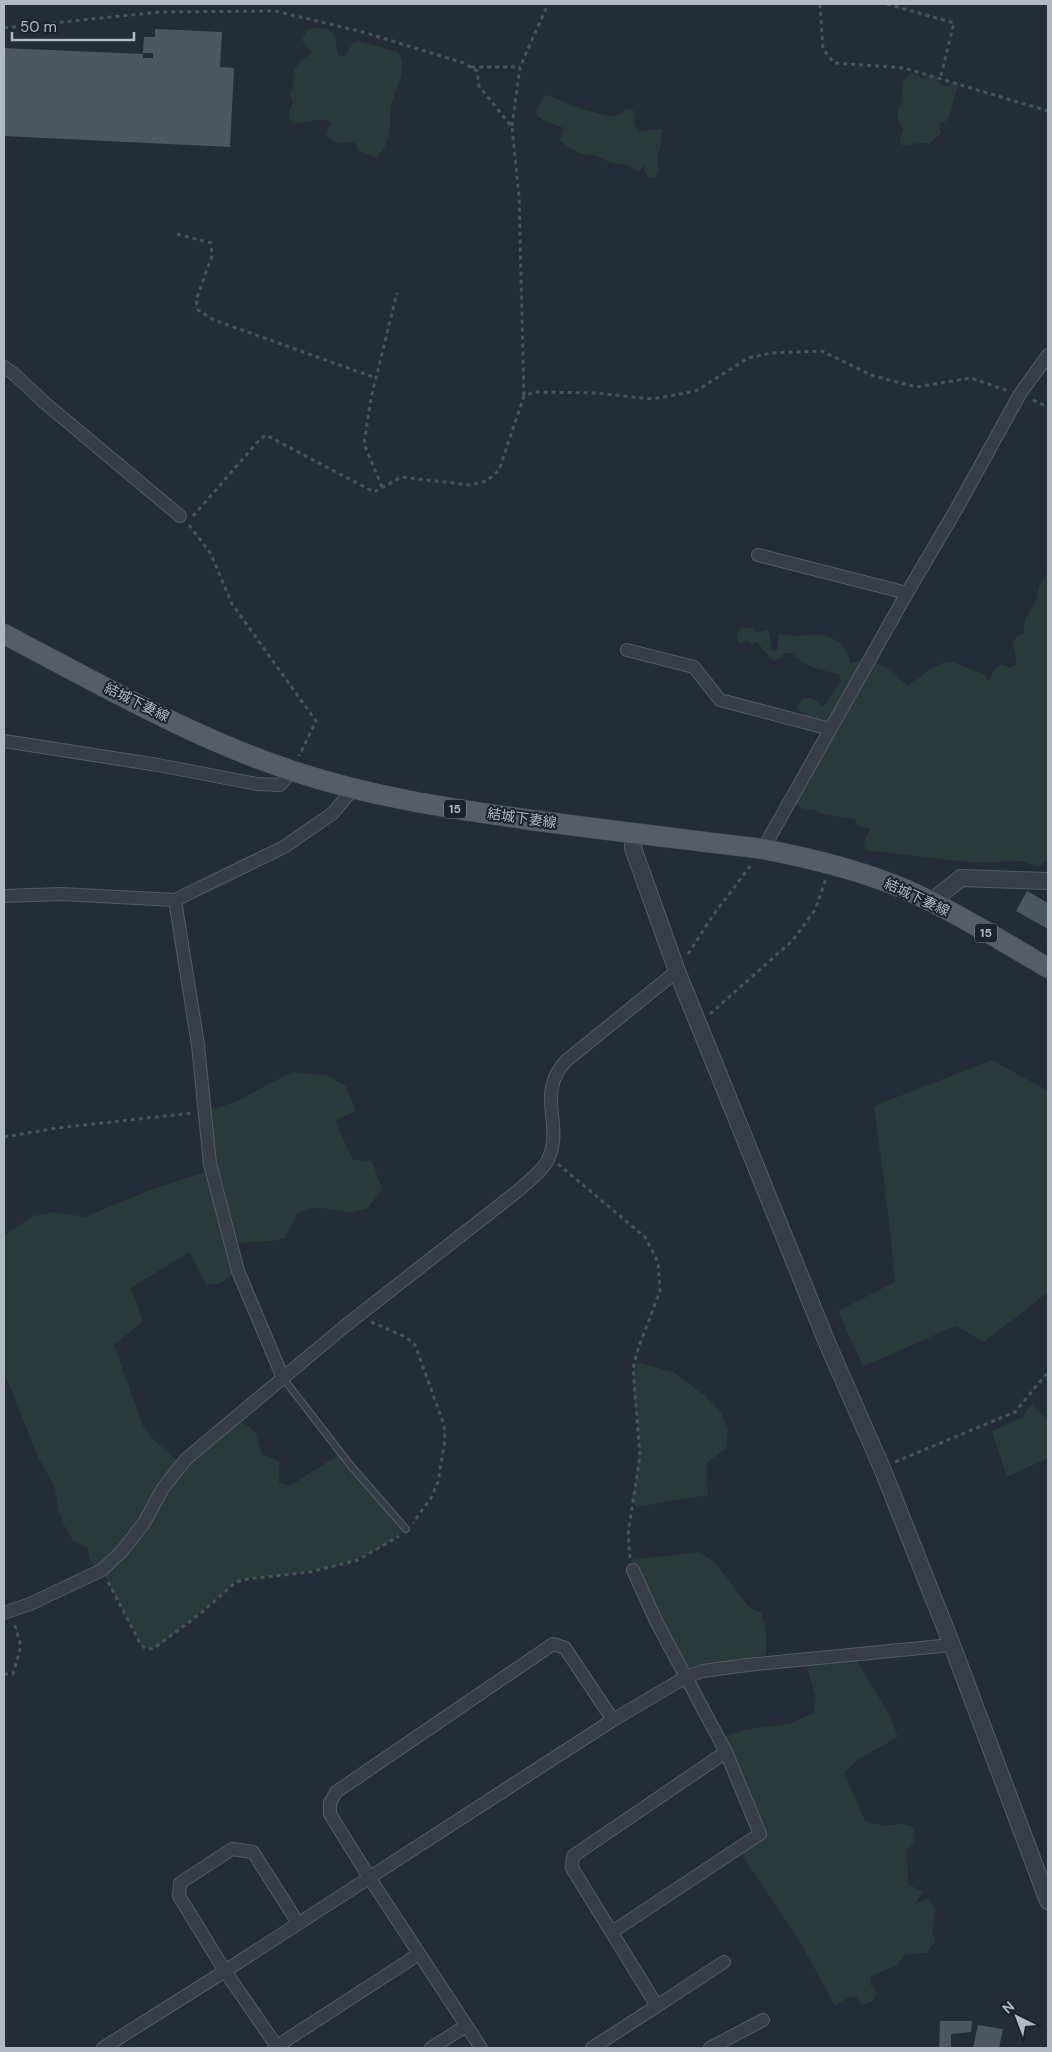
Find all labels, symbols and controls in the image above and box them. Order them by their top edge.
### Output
scale bar [12,10,135,42]
text: 50 m [20,17,57,37]
street label: 結城下妻線 [102,679,172,725]
road number: 15 [444,800,466,819]
street label: 結城下妻線 [486,804,558,832]
street label: 結城下妻線 [881,874,953,920]
road number: 15 [975,924,997,942]
north arrow [992,1992,1042,2042]
text: N [998,1997,1018,2017]

